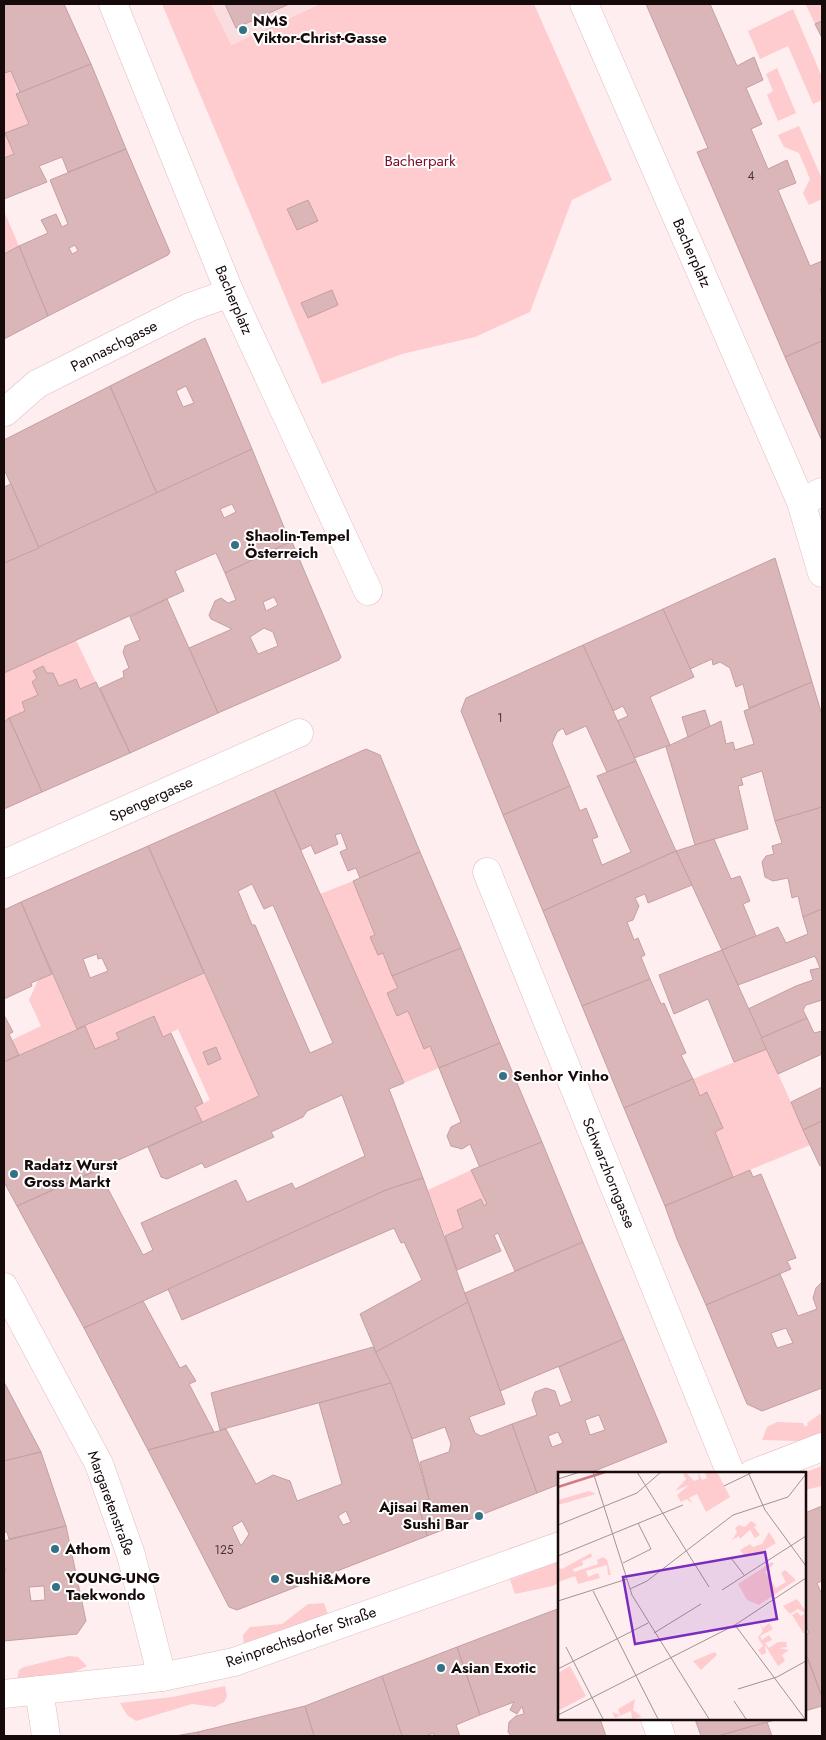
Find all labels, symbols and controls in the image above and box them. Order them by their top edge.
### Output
place label: NMS Viktor-Christ-Gasse [252,10,387,49]
marker: NMS Viktor-Christ-Gasse [237,24,249,36]
park label: Bacherpark [384,150,456,172]
house number: 4 [748,167,755,185]
street label: Bacherplatz [667,215,717,291]
street label: Bacherplatz [210,262,258,338]
street label: Pannaschgasse [67,315,161,377]
place label: Shaolin-Tempel Österreich [245,525,350,564]
marker: Shaolin-Tempel Österreich [229,539,241,551]
house number: 1 [497,709,503,727]
street label: Spengergasse [106,771,196,827]
place label: Senhor Vinho [513,1065,609,1087]
marker: Senhor Vinho [497,1070,509,1082]
street label: Schwarzhorngasse [577,1114,641,1232]
place label: Radatz Wurst Gross Markt [24,1154,118,1193]
marker: Radatz Wurst Gross Markt [8,1168,20,1180]
street label: Margaretenstraße [82,1448,140,1559]
inset map [558,1472,806,1720]
place label: Ajisai Ramen Sushi Bar [378,1496,470,1535]
marker: Ajisai Ramen Sushi Bar [473,1510,485,1522]
place label: Athom [64,1538,110,1560]
house number: 125 [215,1541,234,1559]
marker: Athom [49,1543,61,1555]
place label: YOUNG-UNG Taekwondo [65,1567,160,1606]
place label: Sushi&More [285,1568,371,1590]
marker: Sushi&More [269,1573,281,1585]
marker: YOUNG-UNG Taekwondo [50,1581,62,1593]
street label: Reinprechtsdorfer Straße [223,1601,379,1673]
place label: Asian Exotic [450,1657,536,1679]
marker: Asian Exotic [435,1662,447,1674]

